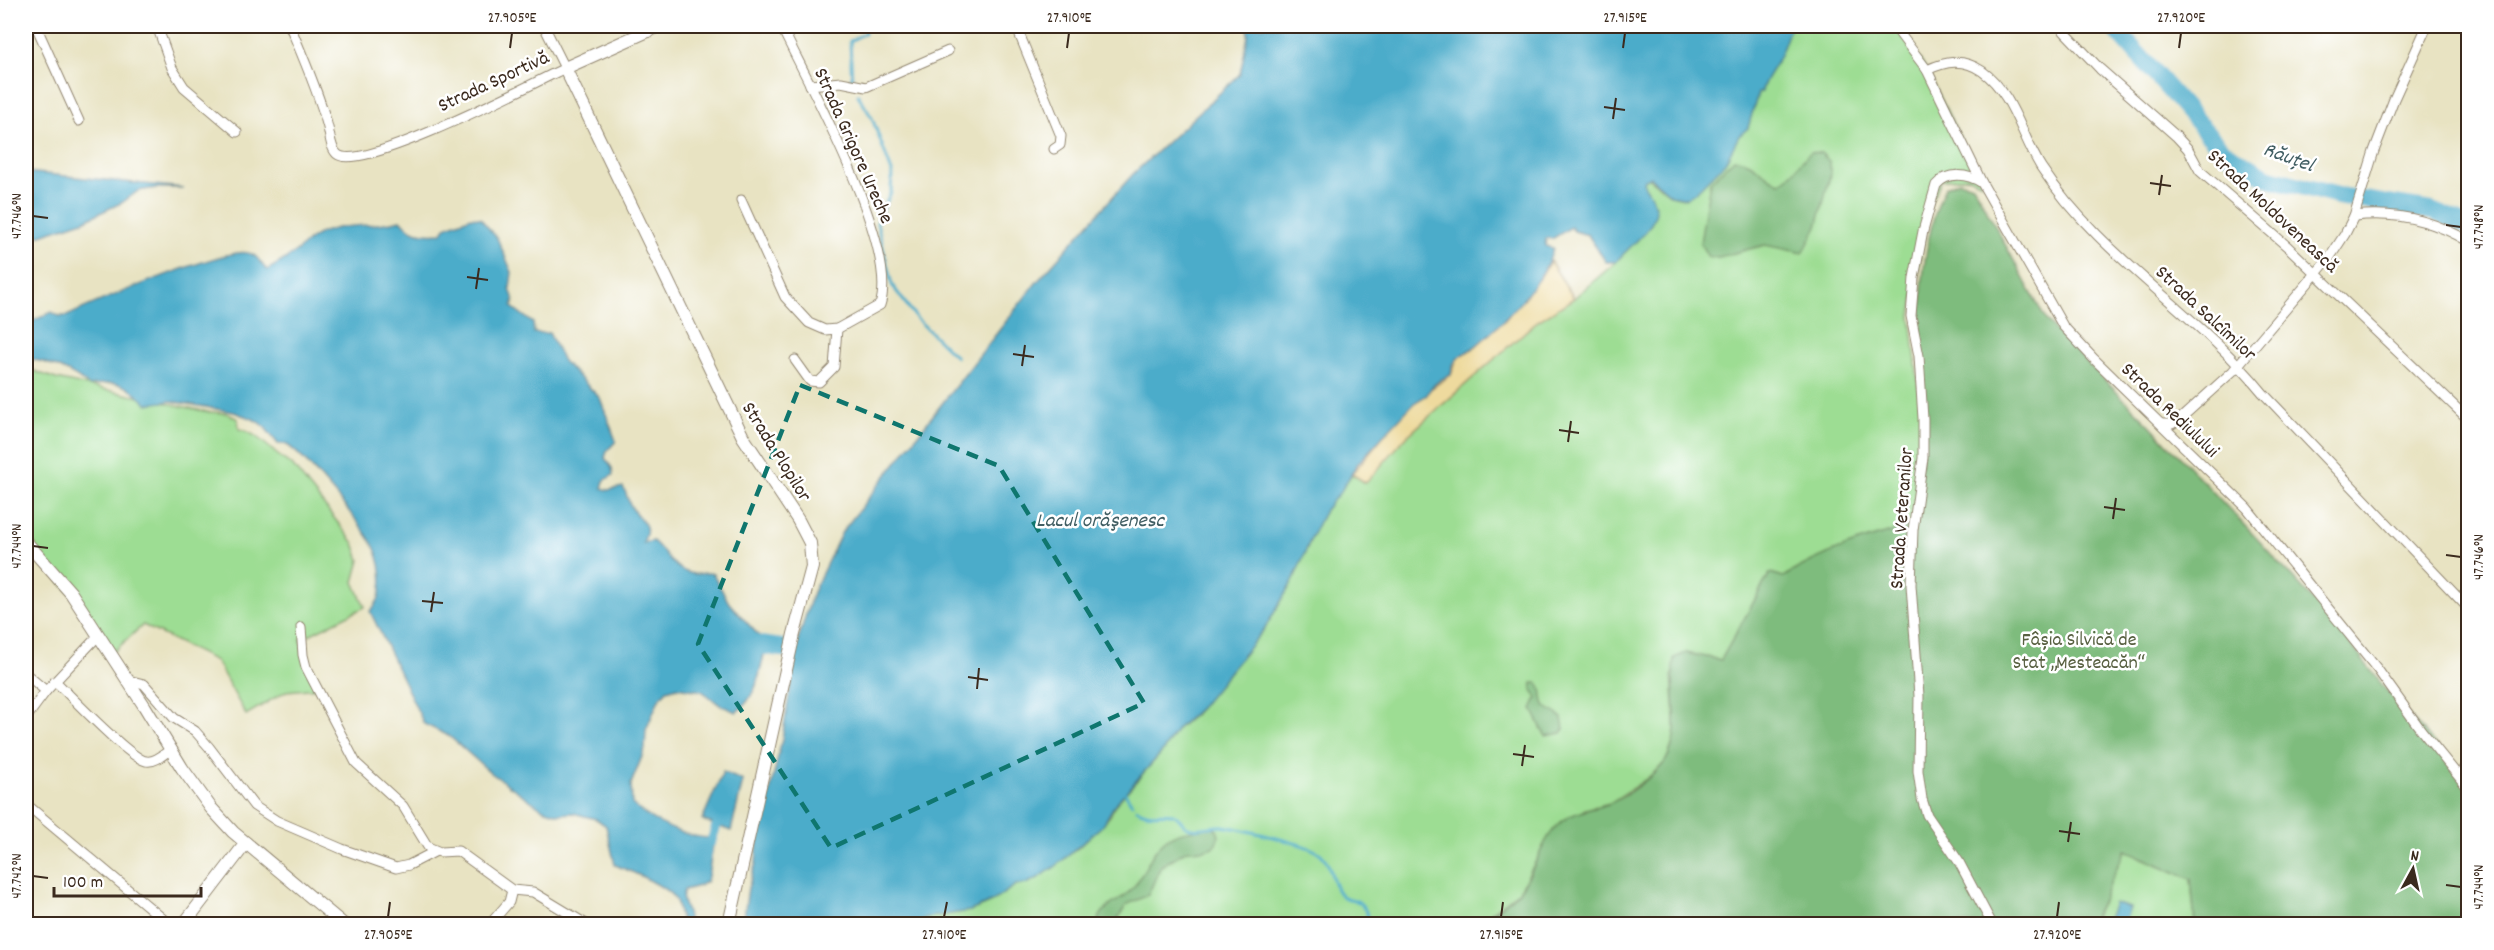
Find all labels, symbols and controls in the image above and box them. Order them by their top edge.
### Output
text: 27.905°E [488,8,536,30]
text: 27.910°E [1047,8,1092,30]
text: 27.915°E [1603,8,1647,30]
text: 27.920°E [2157,8,2205,30]
street label: Strada Sportivă [434,45,555,121]
street label: Strada Grigore Ureche [805,64,899,229]
water label: Răuțel [2259,136,2319,182]
street label: Strada Moldovenească [2200,144,2344,281]
text: 47.746°N [7,193,29,239]
text: 47.748°N [2469,205,2491,249]
street label: Strada Salcîmilor [2148,260,2262,369]
street label: Strada Rediulului [2114,357,2225,466]
street label: Strada Plopilor [734,397,818,508]
street label: Strada Veteranilor [1884,446,1922,590]
water label: Lacul orăşenesc [1036,507,1166,537]
text: 47.744°N [7,524,29,568]
text: 47.746°N [2469,534,2491,580]
park label: Fâșia Silvică de Stat „Mesteacăn“ [2013,627,2145,678]
north arrow [2383,839,2443,899]
text: N [2409,845,2420,869]
text: 47.742°N [7,853,29,899]
scale bar [54,860,201,898]
text: 47.744°N [2469,865,2491,909]
text: 100 m [63,871,103,896]
text: 27.905°E [364,925,412,947]
text: 27.910°E [922,925,967,947]
text: 27.915°E [1479,925,1523,947]
text: 27.920°E [2033,925,2081,947]

